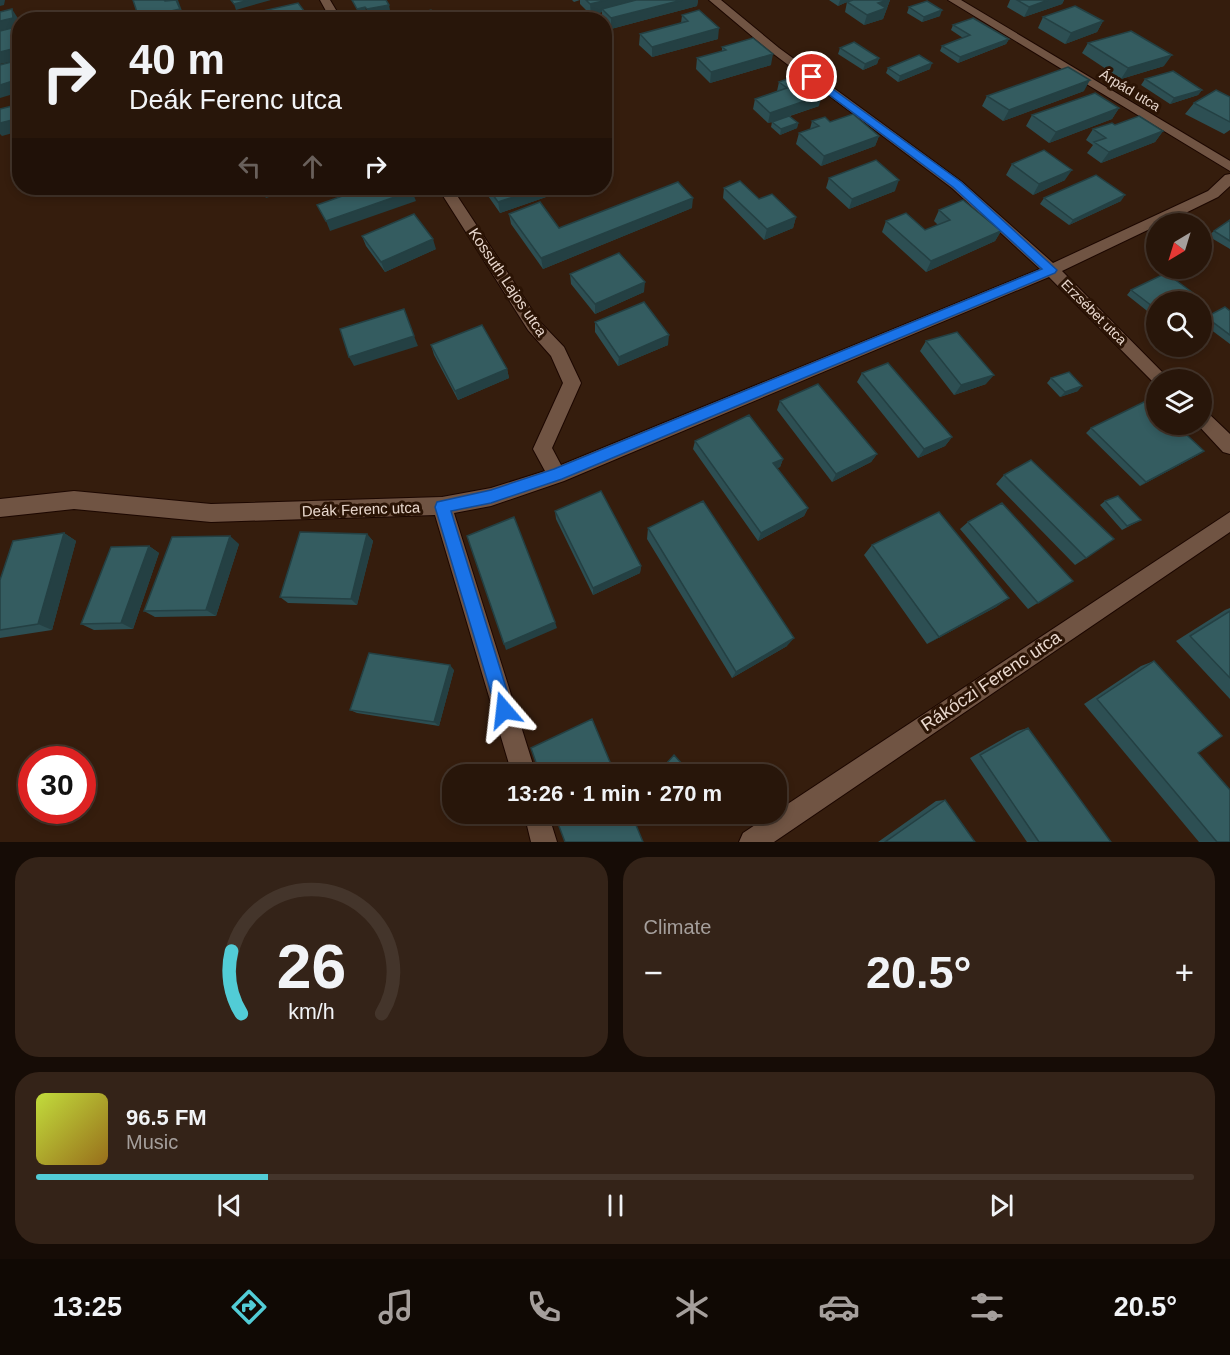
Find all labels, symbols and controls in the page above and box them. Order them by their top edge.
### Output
icon: right [30,36,108,114]
text: 40 m [129,36,225,83]
pin [786,51,837,102]
icon: arrive [795,60,828,93]
street label: Árpád utca [1097,66,1163,114]
text: Deák Ferenc utca [129,85,342,115]
icon: left [233,150,266,183]
icon: ahead [296,150,329,183]
icon: right [359,150,392,183]
north arrow [1146,213,1212,279]
map controls [1146,213,1212,435]
street label: Kossuth Lajos utca [466,225,551,340]
street label: Erzsébet utca [1058,276,1130,348]
button: search [1146,291,1212,357]
button: layers [1146,369,1212,435]
street label: Deák Ferenc utca [302,498,421,520]
street label: Rákóczi Ferenc utca [917,626,1065,735]
position arrow [472,678,536,742]
speed limit sign: 30 [18,746,96,824]
text: 13:26 · 1 min · 270 m [507,781,722,806]
text: Climate [644,916,711,938]
text: 26 [277,932,346,1001]
text: 20.5° [866,947,972,998]
text: − [644,954,663,991]
text: + [1175,954,1194,991]
text: km/h [288,1000,334,1024]
text: 96.5 FM [126,1105,207,1130]
text: Music [126,1131,178,1153]
icon: previous [213,1189,246,1222]
icon: pause [599,1189,632,1222]
icon: next [985,1189,1018,1222]
icon: directions [228,1286,270,1328]
icon: music [375,1286,417,1328]
icon: phone [523,1286,565,1328]
icon: climate [671,1286,713,1328]
icon: car [818,1286,860,1328]
icon: filters [966,1286,1008,1328]
text: 13:25 [53,1292,122,1322]
text: 20.5° [1114,1292,1177,1322]

